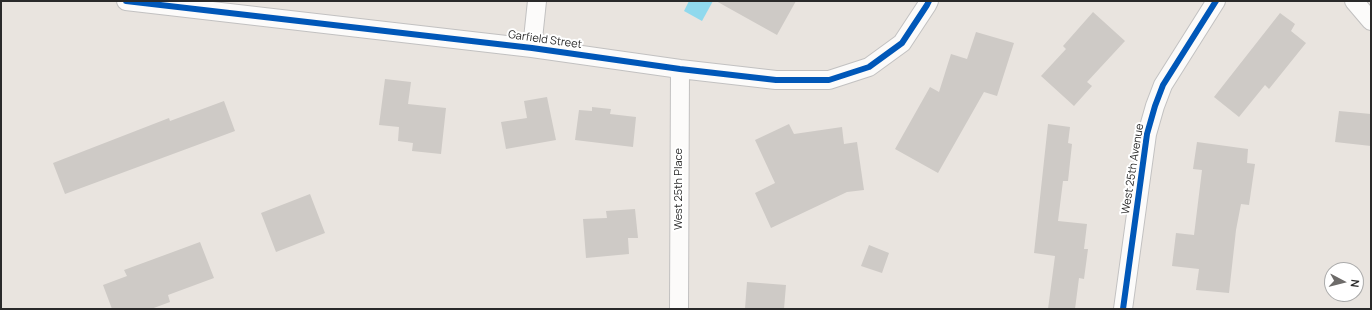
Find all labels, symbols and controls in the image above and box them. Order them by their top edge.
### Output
street label: Garfield Street [507,28,583,52]
street label: West 25th Avenue [1119,123,1147,215]
street label: West 25th Place [672,148,686,230]
north arrow [1324,262,1364,302]
text: N [1347,279,1363,288]

